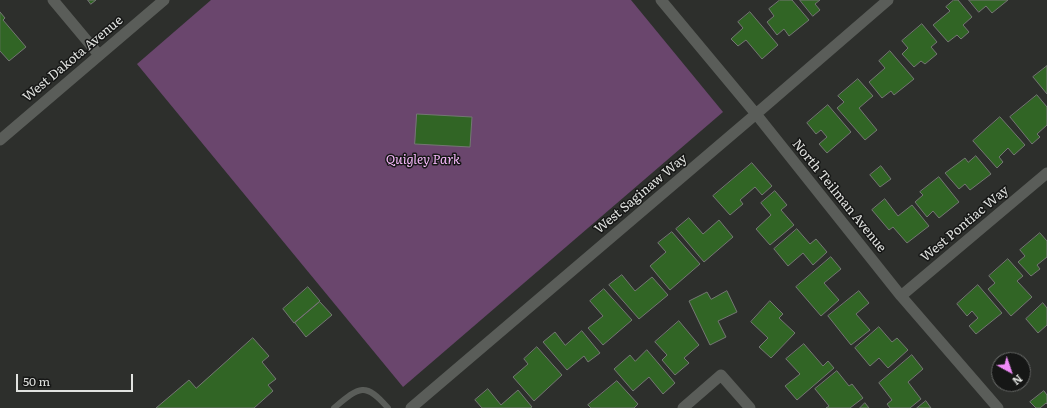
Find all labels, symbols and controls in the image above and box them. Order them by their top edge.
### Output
street label: West Dakota Avenue [20,13,126,105]
street label: North Teilman Avenue [789,136,889,256]
street label: West Saginaw Way [592,151,690,237]
park label: Quigley Park [386,152,460,168]
street label: West Pontiac Way [918,183,1012,265]
north arrow [991,352,1031,392]
scale bar [18,366,135,392]
text: N [1009,371,1027,390]
text: 50 m [23,372,50,390]

